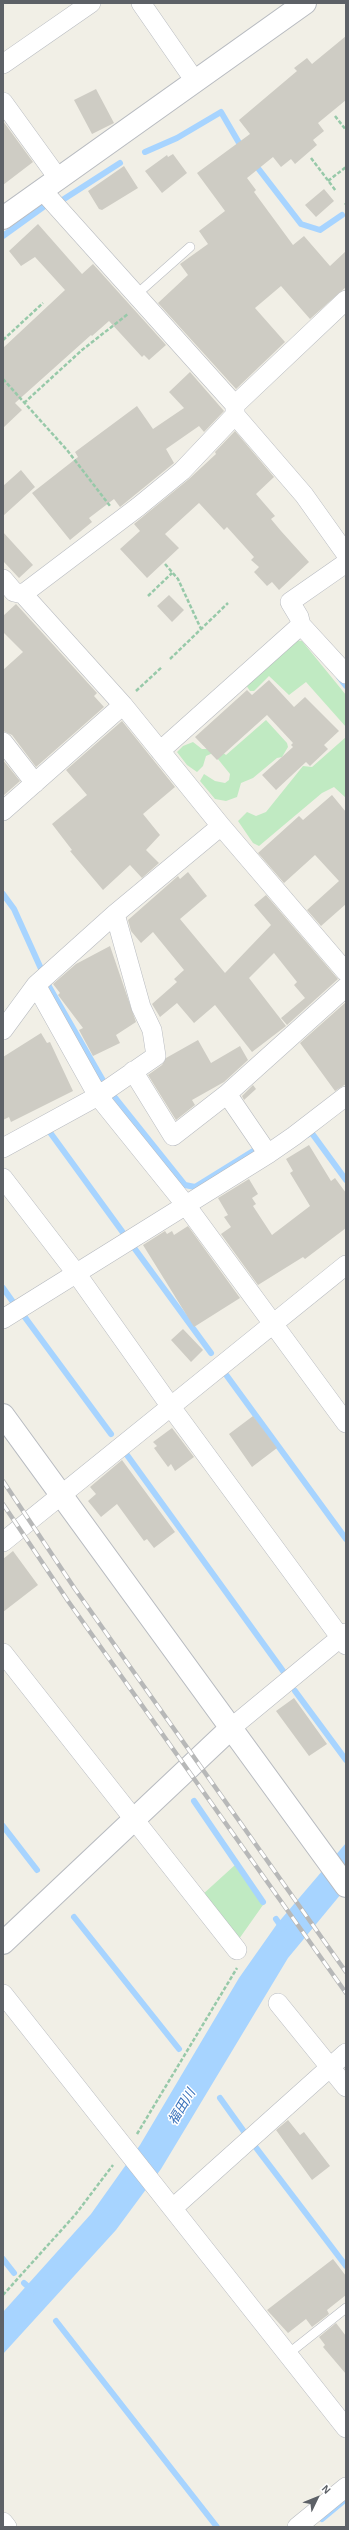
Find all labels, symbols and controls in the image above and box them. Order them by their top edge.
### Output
water label: 福田川 [165,2086,199,2128]
north arrow [297,2478,337,2518]
text: N [320,2483,333,2496]

